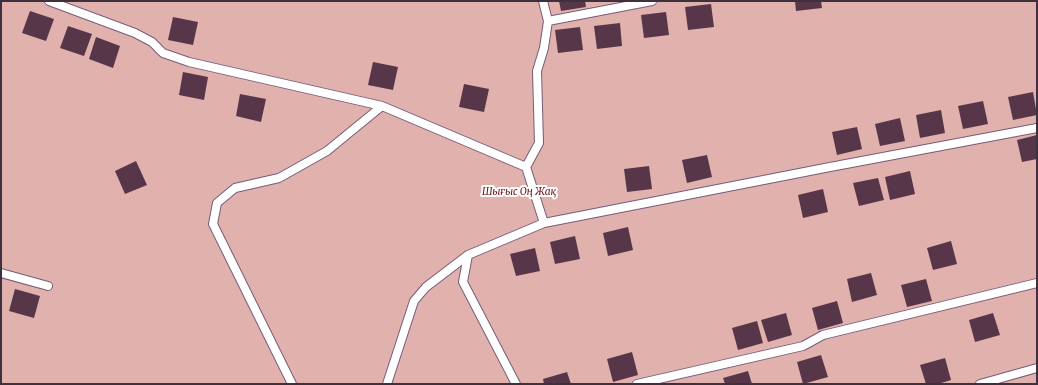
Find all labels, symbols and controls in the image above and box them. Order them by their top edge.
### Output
park label: Шығыс Оң Жақ [482,186,556,198]

